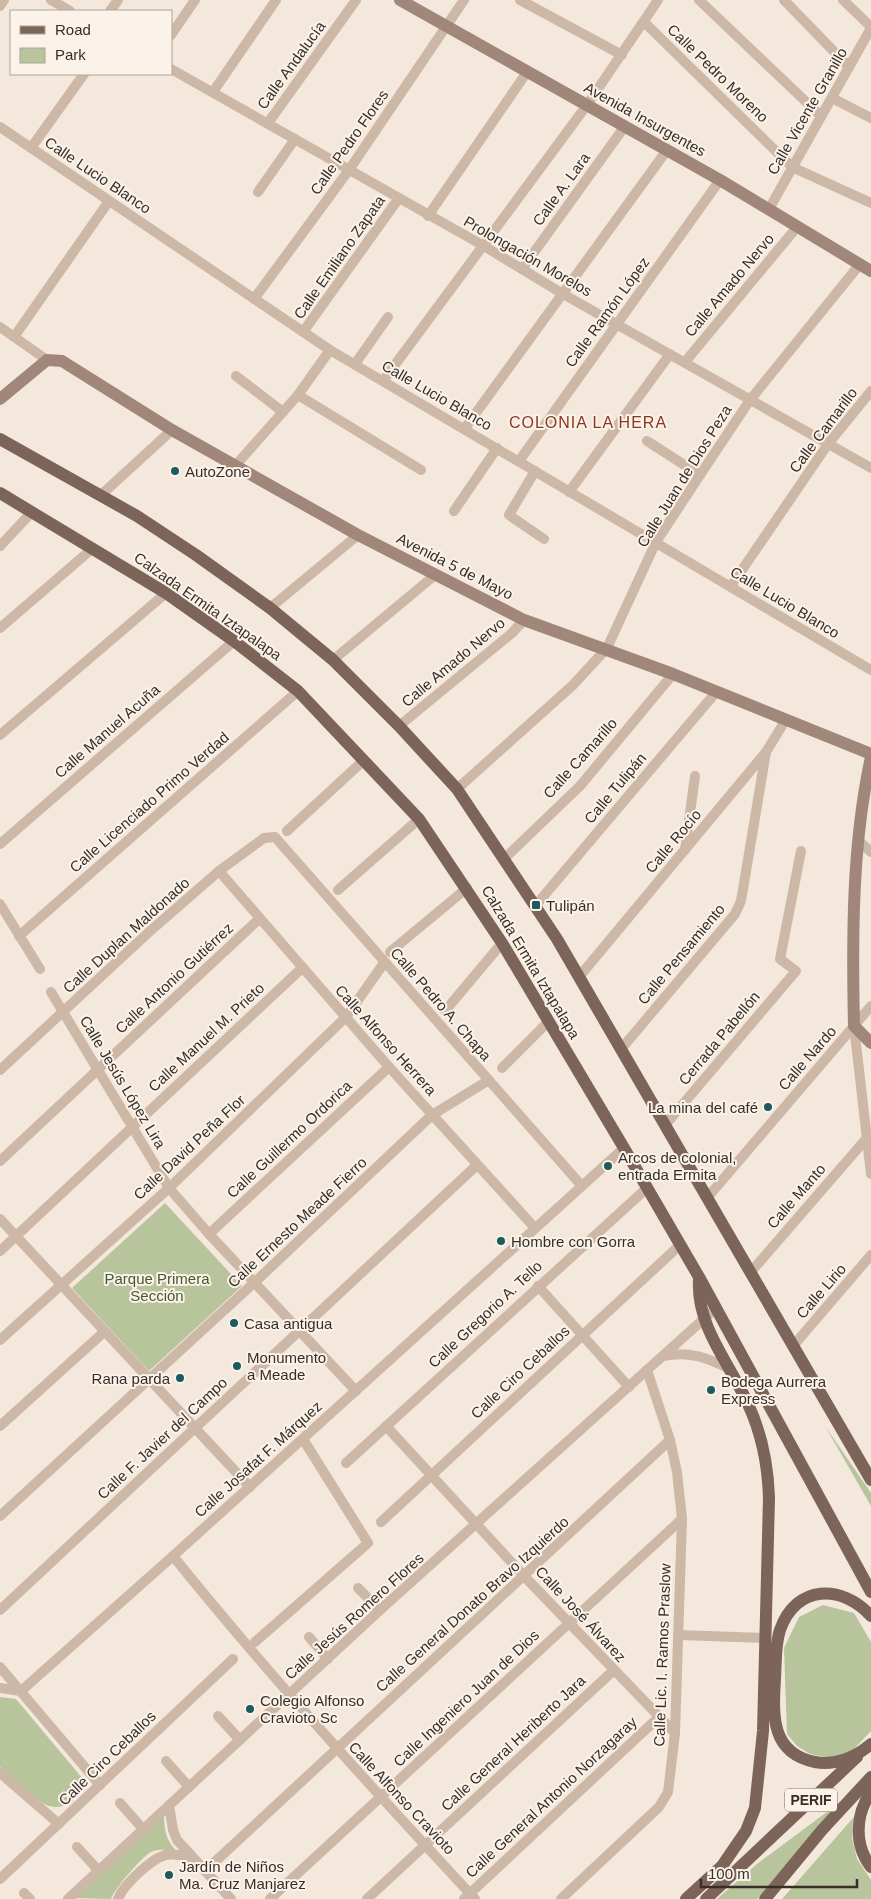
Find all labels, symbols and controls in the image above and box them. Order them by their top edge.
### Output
legend [10,10,172,75]
street label: Calle Andalucía [253,17,329,112]
text: Road [55,21,91,38]
street label: Calle Pedro Moreno [664,21,772,125]
street label: Calle Vicente Granillo [764,44,850,178]
text: Park [55,46,86,63]
street label: Avenida Insurgentes [581,78,709,160]
street label: Calle Pedro Flores [306,86,392,198]
street label: Calle Lucio Blanco [42,133,154,217]
street label: Calle A. Lara [529,149,594,229]
street label: Calle Emiliano Zapata [290,191,388,322]
street label: Prolongación Morelos [461,212,595,300]
street label: Calle Amado Nervo [681,230,777,340]
street label: Calle Ramón López [561,254,653,370]
street label: Calle Lucio Blanco [379,357,495,433]
street label: Calle Camarillo [786,384,860,476]
street label: Calle Juan de Dios Peza [633,401,735,550]
district label: COLONIA LA HERA [509,414,667,431]
place label: AutoZone [185,463,250,480]
marker: AutoZone [169,465,181,477]
street label: Avenida 5 de Mayo [394,529,516,603]
street label: Calzada Ermita Iztapalapa [131,549,285,664]
street label: Calle Lucio Blanco [727,563,843,641]
street label: Calle Amado Nervo [398,614,508,710]
street label: Calle Manuel Acuña [51,680,163,781]
street label: Calle Camarillo [540,715,620,801]
street label: Calle Licenciado Primo Verdad [66,728,232,876]
street label: Calle Tulipán [581,749,649,827]
street label: Calle Rocío [642,806,704,876]
street label: Calle Duplan Maldonado [59,874,193,996]
street label: Calzada Ermita Iztapalapa [478,882,584,1042]
place label: Tulipán [546,897,595,914]
marker: Tulipán [530,899,542,911]
street label: Calle Pensamiento [634,900,728,1008]
street label: Calle Antonio Gutiérrez [112,919,236,1037]
street label: Calle Pedro A. Chapa [387,944,495,1065]
street label: Calle Manuel M. Prieto [145,979,267,1095]
street label: Calle Alfonso Herrera [332,981,440,1099]
street label: Cerrada Pabellón [675,988,763,1088]
street label: Calle Jesús López Lira [77,1013,170,1152]
street label: Calle Nardo [775,1023,839,1093]
street label: Calle Guillermo Ordorica [223,1076,355,1201]
street label: Calle David Peña Flor [130,1091,248,1203]
place label: La mina del café [648,1099,758,1116]
marker: La mina del café [762,1101,774,1113]
place label: Arcos de colonial, entrada Ermita [618,1149,736,1183]
street label: Calle Ernesto Meade Fierro [224,1153,370,1291]
marker: Arcos de colonial, entrada Ermita [602,1160,614,1172]
street label: Calle Manto [763,1160,829,1232]
place label: Hombre con Gorra [511,1233,636,1250]
marker: Hombre con Gorra [495,1235,507,1247]
street label: Calle Gregorio A. Tello [425,1257,545,1371]
street label: Calle Lirio [793,1260,849,1322]
park label: Parque Primera Sección [104,1270,210,1304]
place label: Casa antigua [244,1315,333,1332]
marker: Casa antigua [228,1317,240,1329]
street label: Calle Ciro Ceballos [467,1322,573,1422]
place label: Monumento a Meade [247,1349,326,1383]
marker: Monumento a Meade [231,1360,243,1372]
place label: Rana parda [92,1370,171,1387]
marker: Rana parda [174,1372,186,1384]
place label: Bodega Aurrera Express [721,1373,827,1407]
street label: Calle F. Javier del Campo [94,1374,230,1502]
marker: Bodega Aurrera Express [705,1384,717,1396]
street label: Calle Josafat F. Márquez [191,1397,325,1521]
street label: Calle General Donato Bravo Izquierdo [372,1513,572,1695]
street label: Calle Jesús Romero Flores [281,1549,427,1683]
street label: Calle José Álvarez [532,1563,630,1665]
street label: Calle Lic. I. Ramos Praslow [650,1563,674,1747]
street label: Calle Ingeniero Juan de Dios [390,1626,542,1770]
street label: Calle General Heriberto Jara [437,1671,589,1814]
place label: Colegio Alfonso Cravioto Sc [260,1692,364,1726]
marker: Colegio Alfonso Cravioto Sc [244,1703,256,1715]
street label: Calle Ciro Ceballos [55,1707,159,1809]
street label: Calle General Antonio Norzagaray [462,1713,640,1881]
street label: Calle Alfonso Cravioto [345,1738,459,1858]
road number: PERIF [785,1788,837,1812]
scale bar [701,1856,857,1888]
place label: Jardín de Niños Ma. Cruz Manjarez [179,1858,306,1892]
text: 100 m [708,1865,750,1882]
marker: Jardín de Niños Ma. Cruz Manjarez [163,1869,175,1881]

